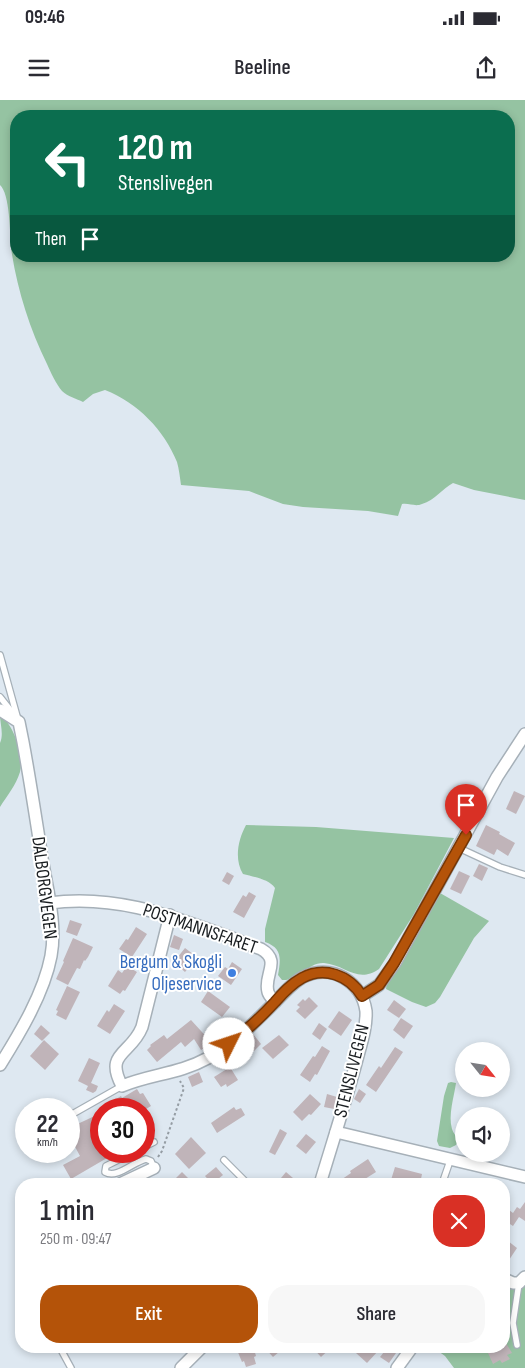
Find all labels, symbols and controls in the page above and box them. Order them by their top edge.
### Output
text: 09:46 [25,6,65,29]
icon: menu [25,54,53,82]
text: Beeline [234,54,291,81]
icon: share [472,54,500,82]
text: 120 m [118,127,193,170]
icon: left [35,130,100,195]
text: Stenslivegen [118,170,213,197]
icon: arrive [76,225,104,253]
text: Then [35,228,66,251]
pin [445,784,487,835]
icon: arrive [452,791,480,819]
street label: DALBORGVEGEN [26,835,62,941]
street label: POSTMANNSFARET [140,899,260,959]
place label: Bergum & Skogli Oljeservice [120,951,222,996]
marker: Bergum & Skogli Oljeservice [226,967,238,979]
position arrow [202,1017,254,1069]
street label: STENSLIVEGEN [329,1022,375,1120]
north arrow [455,1042,510,1098]
map controls [455,1042,510,1162]
speed limit sign: 30 [90,1098,155,1163]
button: sound [455,1107,510,1162]
text: 22 [37,1109,58,1140]
text: km/h [37,1135,58,1150]
text: 1 min [40,1193,95,1229]
button: close [433,1195,485,1247]
text: 250 m · 09:47 [40,1230,111,1249]
button: Exit [40,1285,258,1343]
button: Share [268,1285,485,1343]

